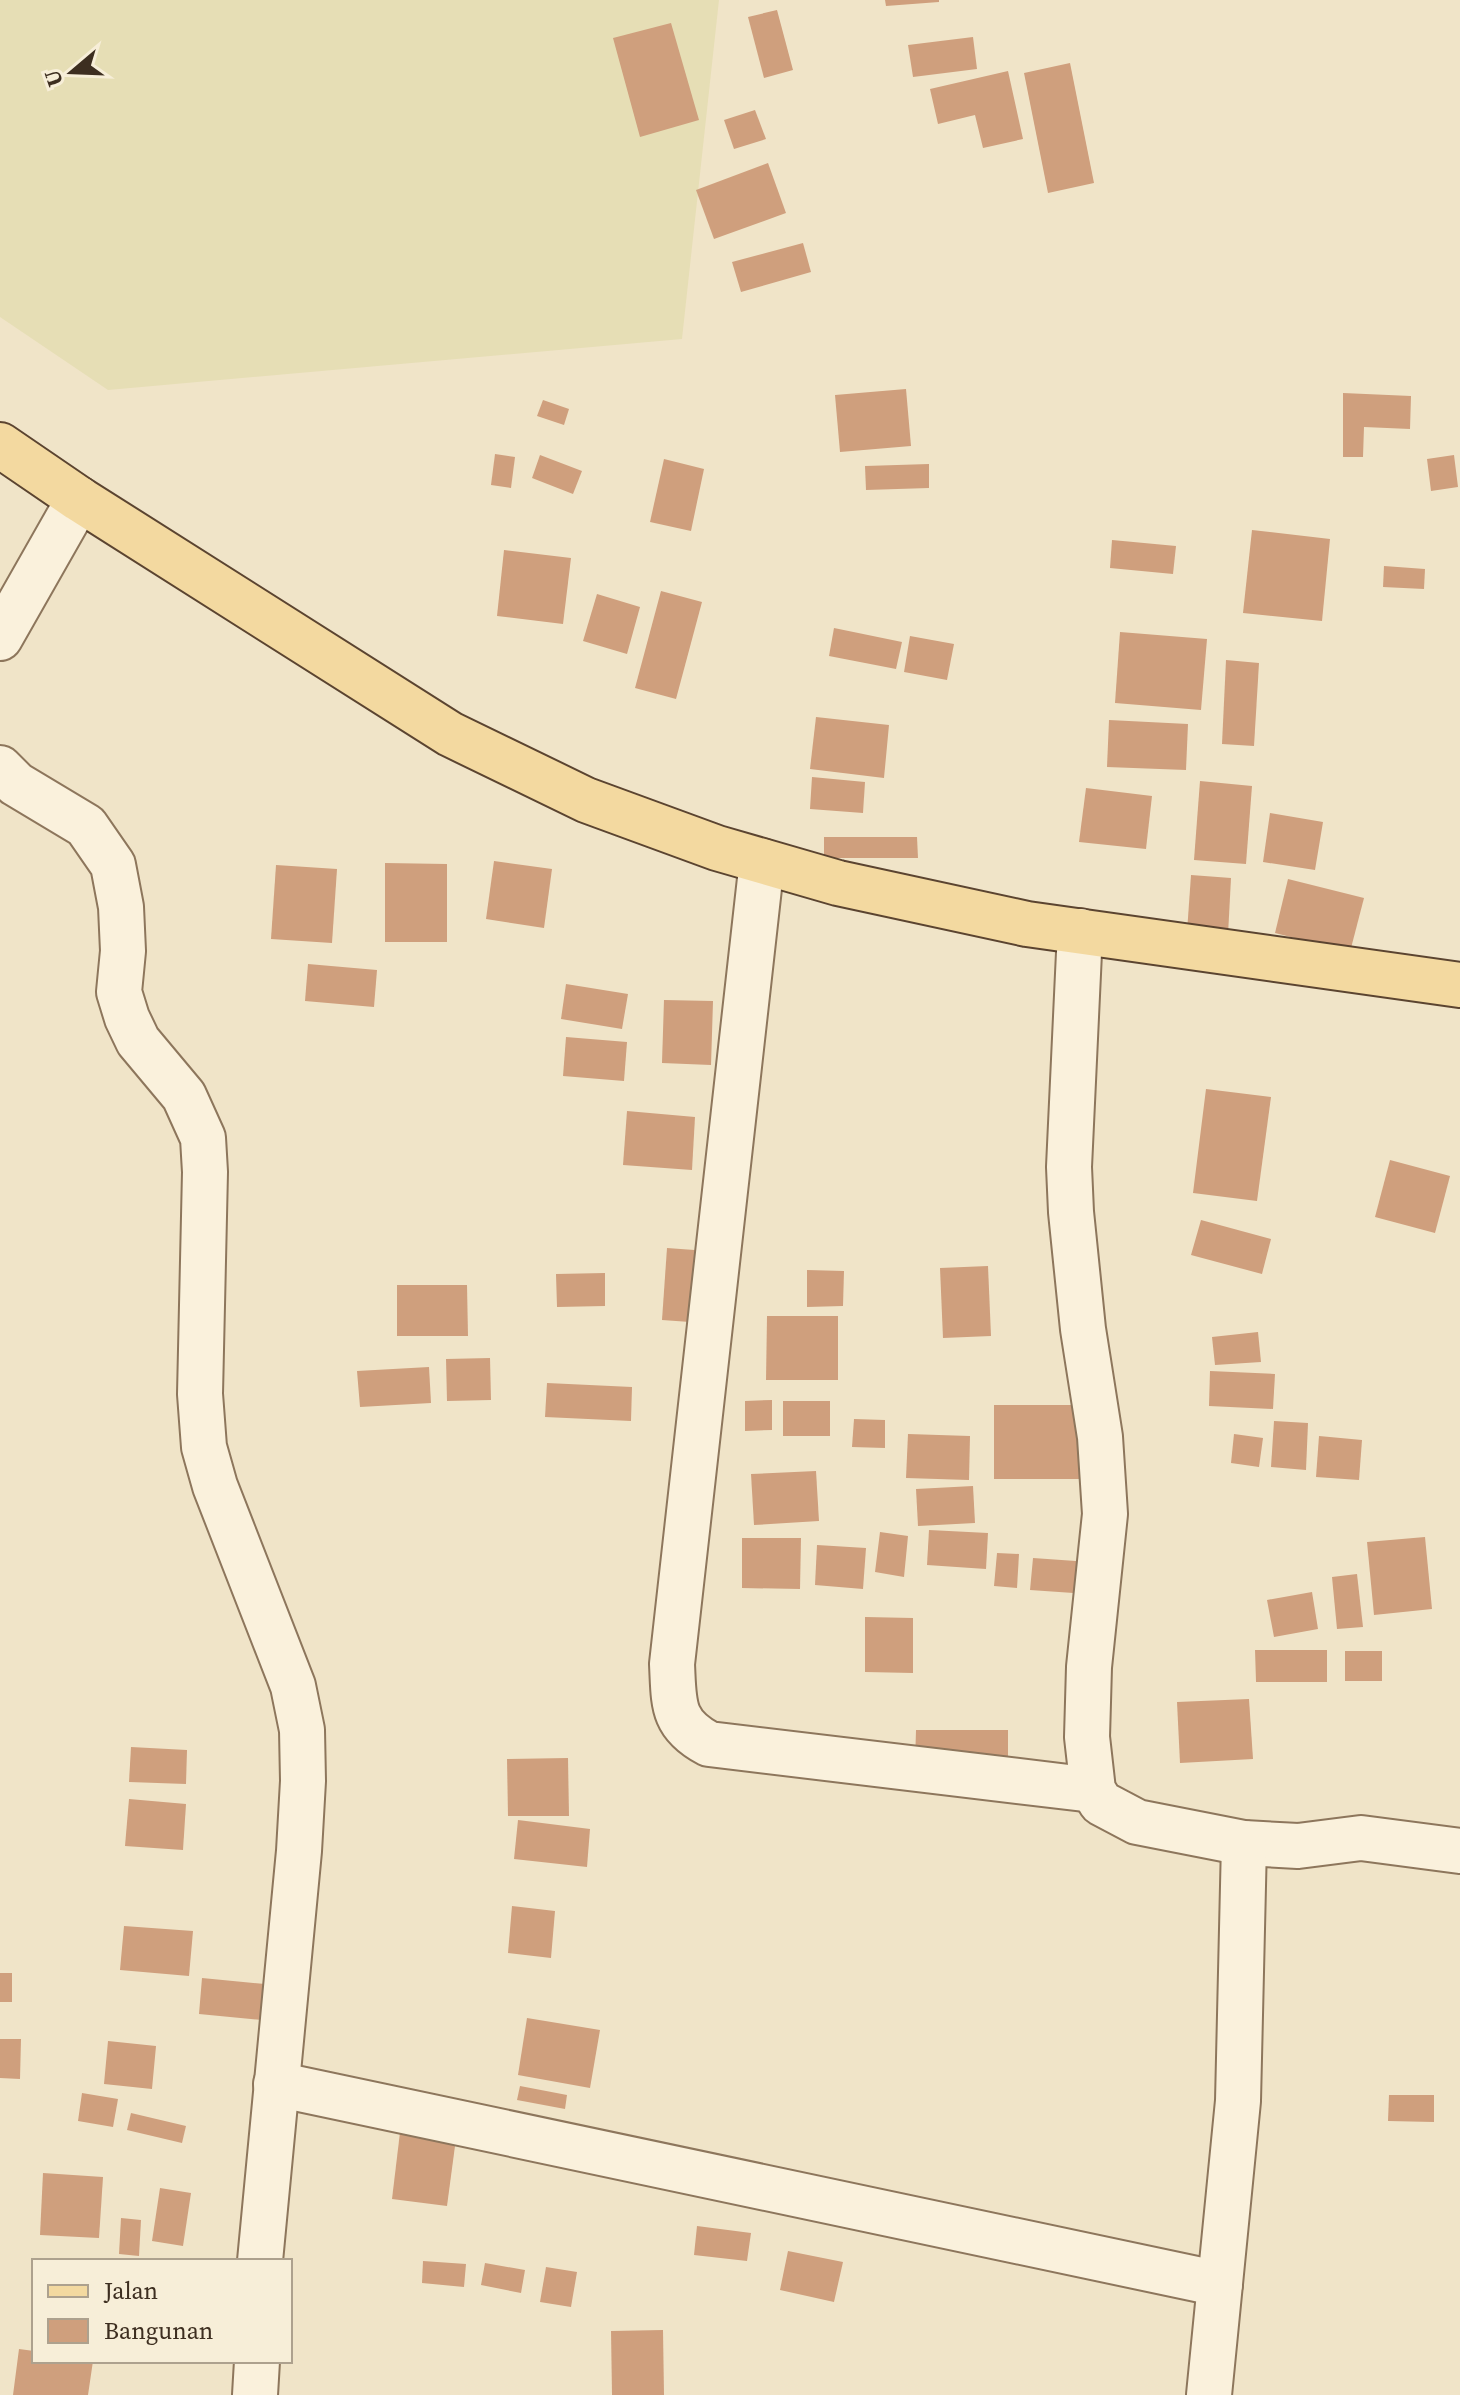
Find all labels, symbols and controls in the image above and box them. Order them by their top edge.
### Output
north arrow [32,32,112,112]
text: U [36,66,70,91]
legend [32,2259,292,2363]
text: Jalan [103,2274,158,2307]
text: Bangunan [104,2314,213,2347]

